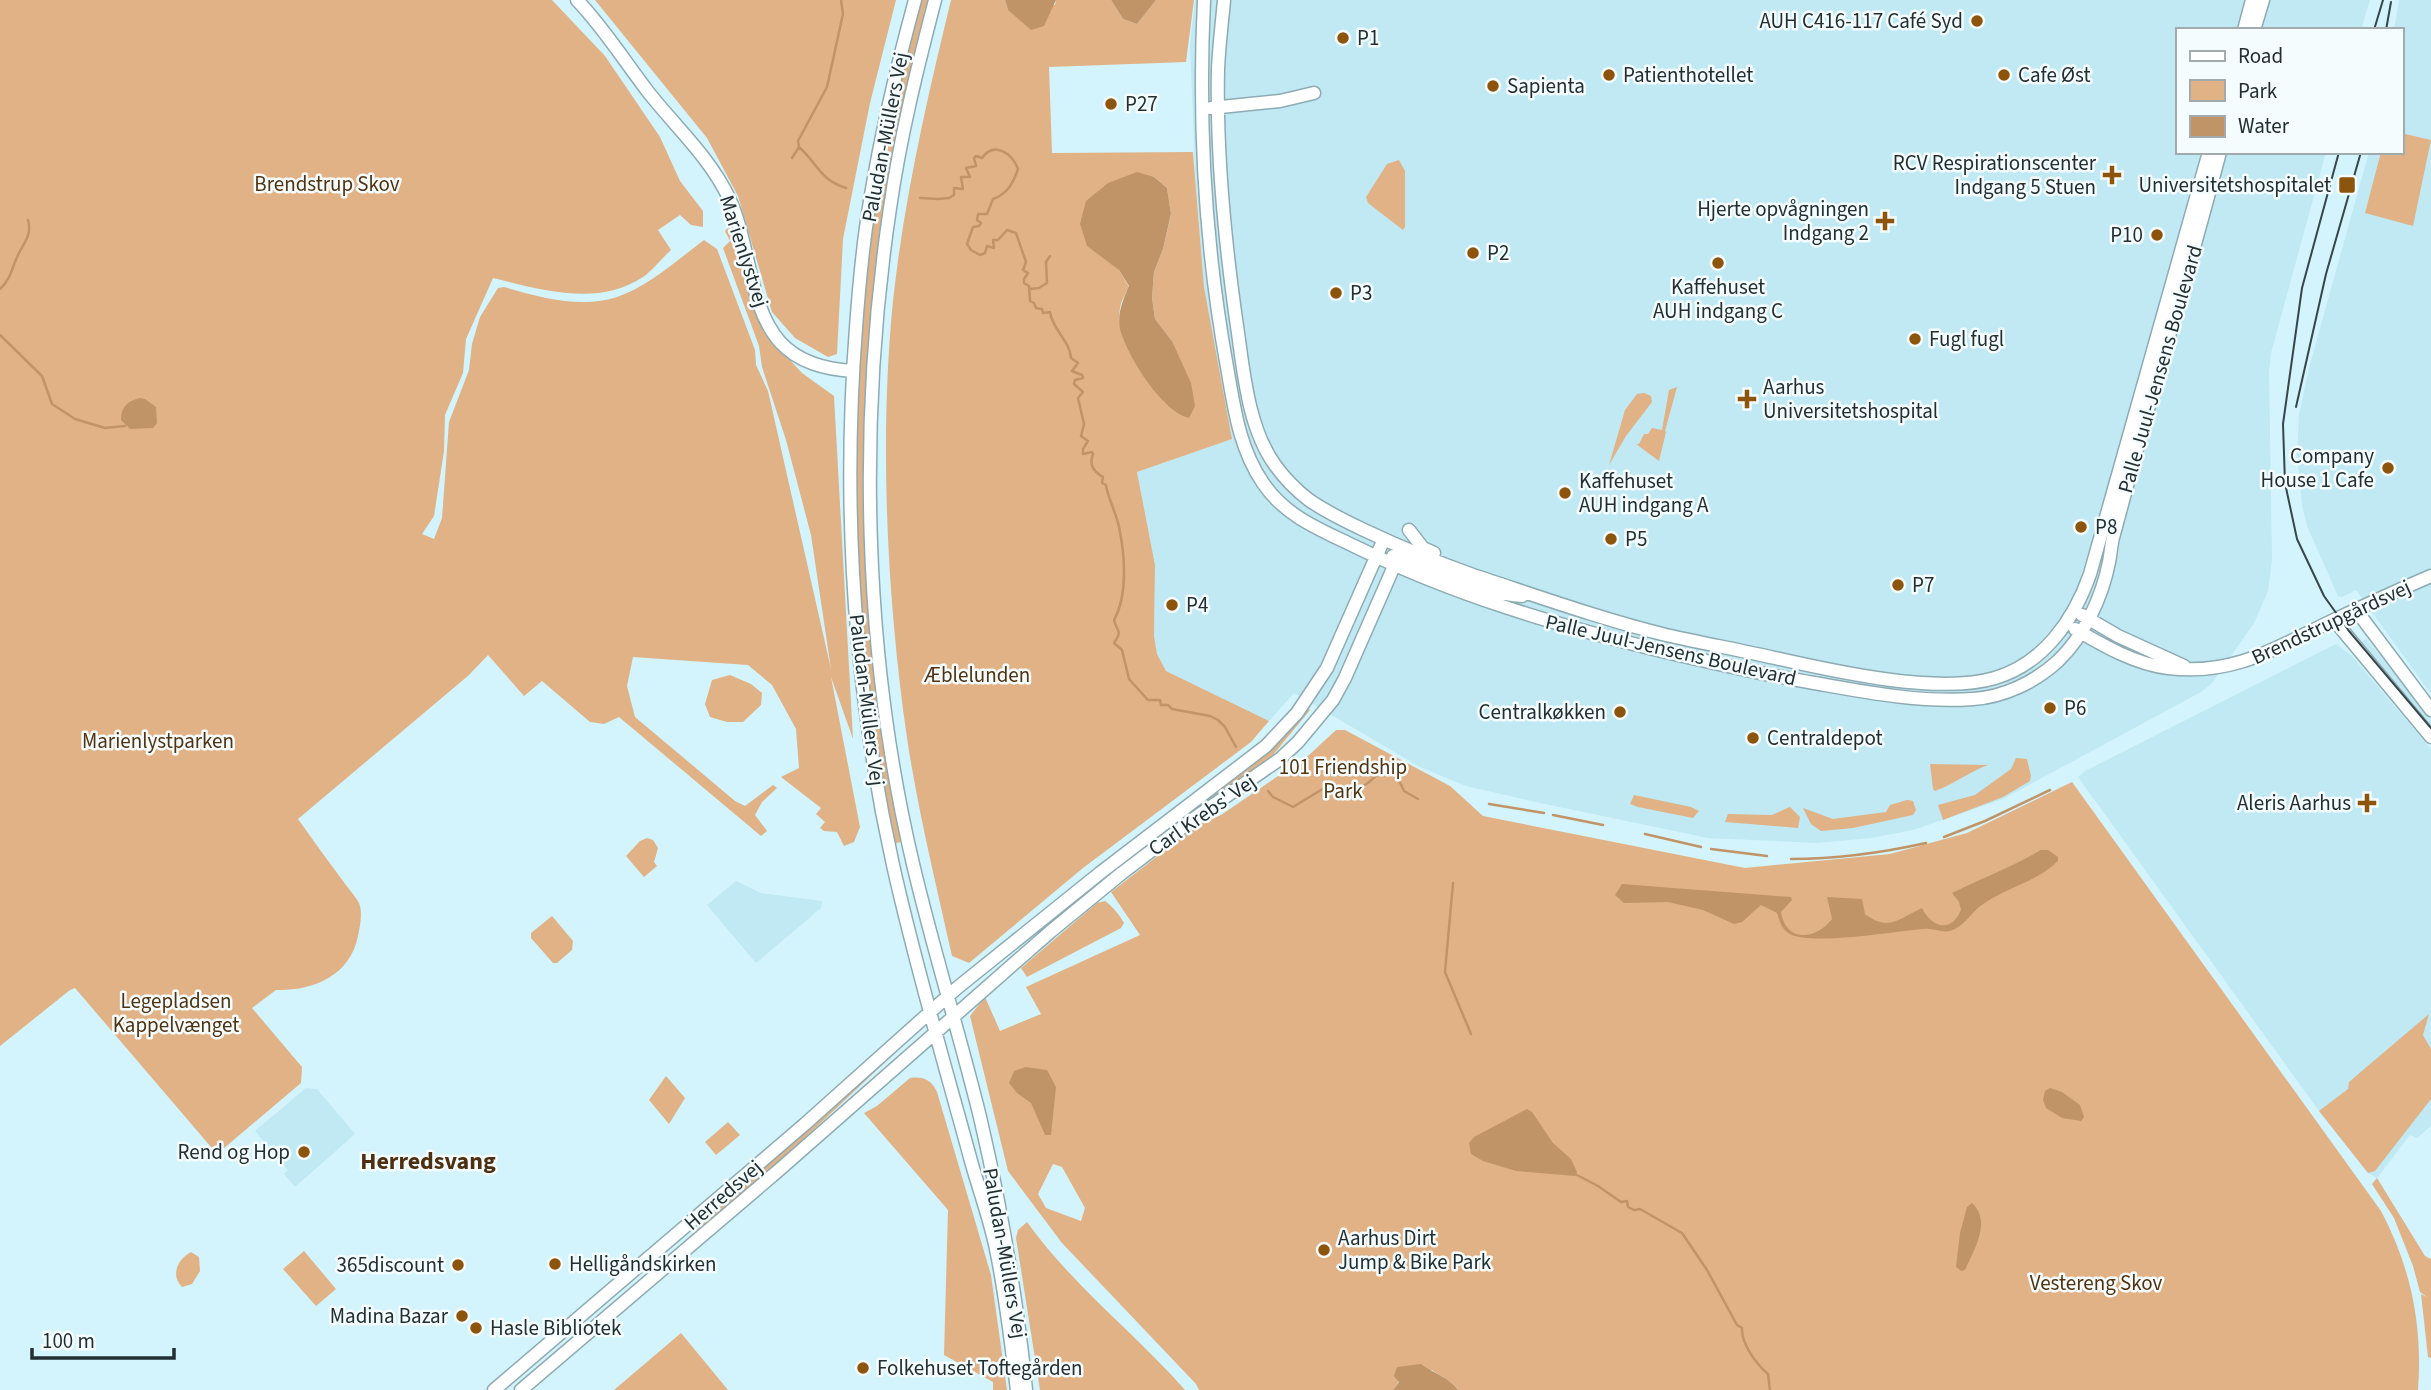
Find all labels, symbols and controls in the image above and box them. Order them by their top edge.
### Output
place label: AUH C416-117 Café Syd [1759,6,1963,36]
marker: AUH C416-117 Café Syd [1969,13,1985,29]
place label: P1 [1357,23,1379,53]
legend [2176,28,2403,154]
marker: P1 [1335,30,1351,46]
text: Road [2238,41,2283,71]
street label: Paludan-Müllers Vej [854,49,916,225]
place label: Patienthotellet [1623,60,1753,90]
place label: Cafe Øst [2018,60,2091,90]
marker: Patienthotellet [1601,67,1617,83]
marker: Cafe Øst [1996,67,2012,83]
place label: Sapienta [1507,71,1585,101]
text: Park [2238,76,2278,106]
marker: Sapienta [1485,78,1501,94]
place label: P27 [1125,89,1158,119]
marker: P27 [1103,96,1119,112]
text: Water [2238,111,2290,141]
place label: RCV Respirationscenter Indgang 5 Stuen [1893,148,2097,202]
marker: RCV Respirationscenter Indgang 5 Stuen [2102,165,2122,185]
park label: Brendstrup Skov [254,169,400,199]
place label: Universitetshospitalet [2139,170,2331,200]
marker: Universitetshospitalet [2337,175,2357,195]
street label: Marienlystvej [712,191,776,311]
place label: Hjerte opvågningen Indgang 2 [1697,194,1869,248]
marker: Hjerte opvågningen Indgang 2 [1875,211,1895,231]
place label: P10 [2110,220,2143,250]
marker: P10 [2149,227,2165,243]
place label: P2 [1487,238,1509,268]
street label: Palle Juul-Jensens Boulevard [2110,241,2210,497]
marker: P2 [1465,245,1481,261]
marker: Kaffehuset AUH indgang C [1710,255,1726,271]
place label: Kaffehuset AUH indgang C [1653,272,1783,326]
place label: P3 [1350,278,1372,308]
marker: P3 [1328,285,1344,301]
place label: Fugl fugl [1929,324,2004,354]
marker: Fugl fugl [1907,331,1923,347]
place label: Aarhus Universitetshospital [1763,372,1938,426]
marker: Aarhus Universitetshospital [1737,389,1757,409]
place label: Company House 1 Cafe [2261,441,2374,495]
marker: Company House 1 Cafe [2380,460,2396,476]
place label: Kaffehuset AUH indgang A [1579,466,1709,520]
marker: Kaffehuset AUH indgang A [1557,485,1573,501]
place label: P8 [2095,512,2117,542]
marker: P8 [2073,519,2089,535]
place label: P5 [1625,524,1647,554]
marker: P5 [1603,531,1619,547]
place label: P7 [1912,570,1934,600]
street label: Brendstrupgårdsvej [2246,572,2416,672]
marker: P7 [1890,577,1906,593]
place label: P4 [1186,590,1208,620]
marker: P4 [1164,597,1180,613]
street label: Palle Juul-Jensens Boulevard [1543,607,1799,693]
street label: Paludan-Müllers Vej [842,612,892,788]
park label: Æblelunden [924,660,1030,690]
place label: P6 [2064,693,2086,723]
place label: Centralkøkken [1479,697,1606,727]
marker: P6 [2042,700,2058,716]
marker: Centralkøkken [1612,704,1628,720]
place label: Centraldepot [1767,723,1883,753]
park label: Marienlystparken [82,726,234,756]
marker: Centraldepot [1745,730,1761,746]
park label: 101 Friendship Park [1279,752,1407,806]
street label: Carl Krebs' Vej [1142,767,1262,863]
place label: Aleris Aarhus [2237,788,2351,818]
marker: Aleris Aarhus [2357,793,2377,813]
park label: Legepladsen Kappelvænget [113,986,239,1040]
place label: Rend og Hop [178,1137,290,1167]
marker: Rend og Hop [296,1144,312,1160]
district label: Herredsvang [360,1144,496,1179]
street label: Herredsvej [677,1153,769,1237]
street label: Paludan-Müllers Vej [975,1165,1035,1341]
place label: Aarhus Dirt Jump & Bike Park [1338,1223,1492,1277]
marker: Aarhus Dirt Jump & Bike Park [1316,1242,1332,1258]
place label: Helligåndskirken [569,1249,717,1279]
place label: 365discount [337,1250,444,1280]
marker: Helligåndskirken [547,1256,563,1272]
marker: 365discount [450,1257,466,1273]
park label: Vestereng Skov [2030,1268,2162,1298]
place label: Madina Bazar [330,1301,449,1331]
marker: Madina Bazar [454,1308,470,1324]
place label: Hasle Bibliotek [490,1313,622,1343]
scale bar [32,1316,173,1360]
marker: Hasle Bibliotek [468,1320,484,1336]
text: 100 m [42,1326,95,1356]
place label: Folkehuset Toftegården [877,1353,1082,1383]
marker: Folkehuset Toftegården [855,1360,871,1376]

